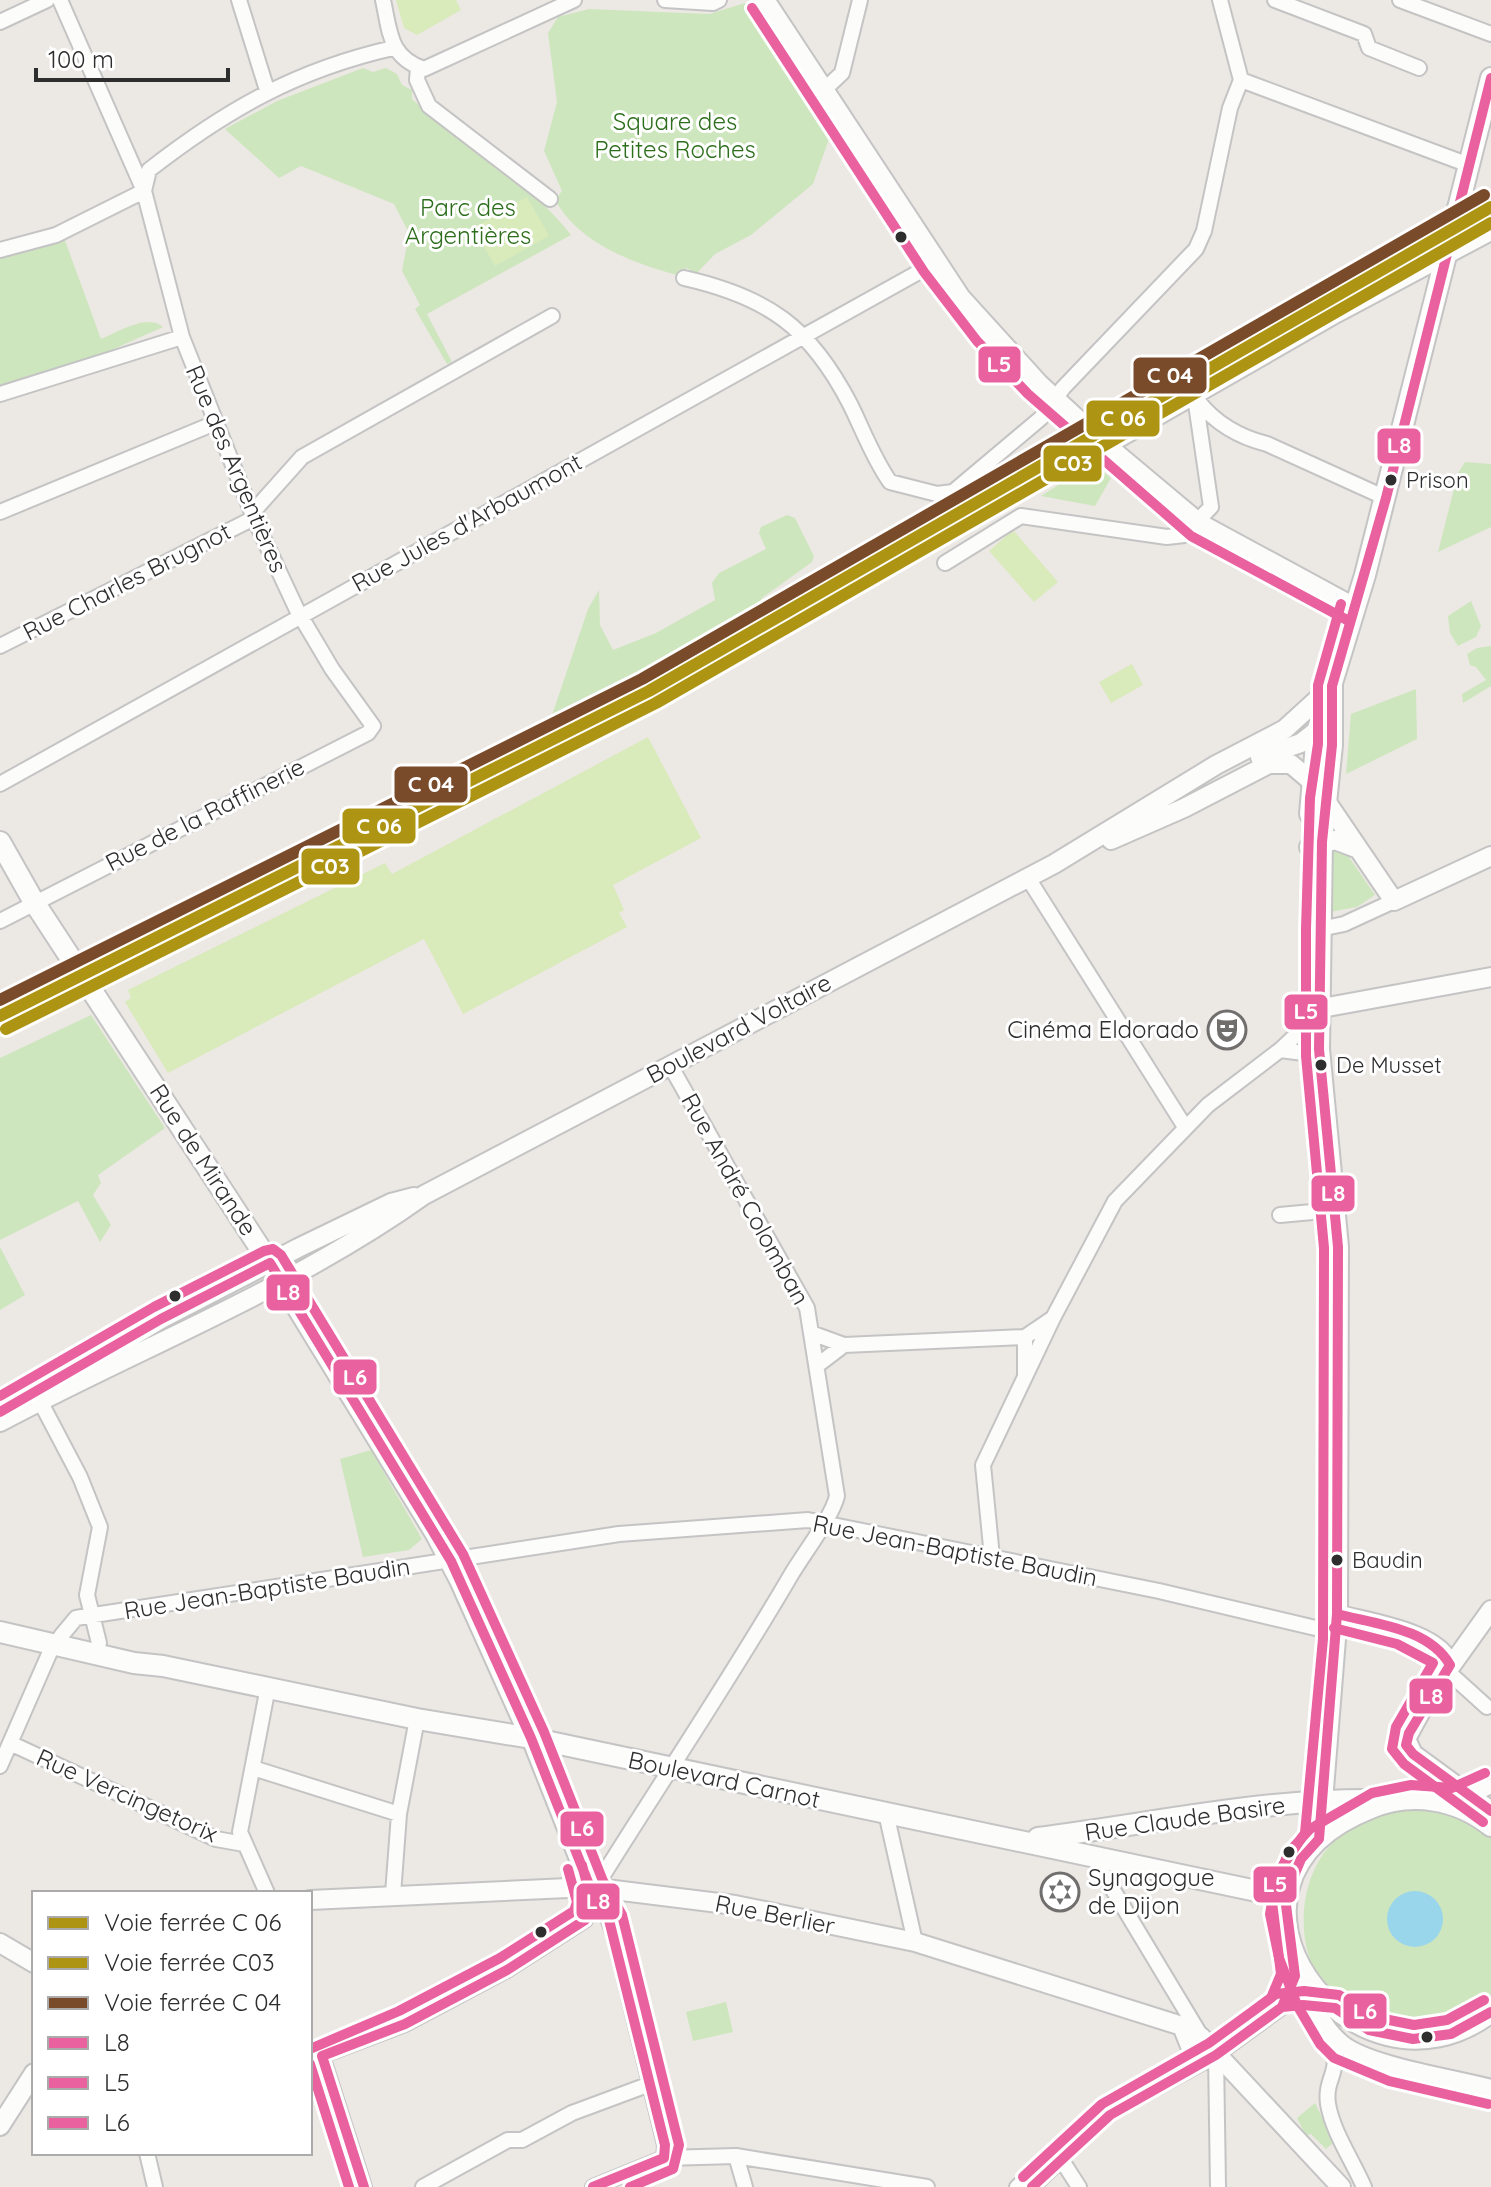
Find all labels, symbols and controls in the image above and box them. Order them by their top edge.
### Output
scale bar [36,32,228,82]
text: 100 m [48,44,114,74]
park label: Square des Petites Roches [594,106,756,164]
park label: Parc des Argentières [405,192,531,250]
unlabelled marker [893,229,909,245]
line badge: L5 [977,345,1022,384]
text: L5 [986,350,1012,378]
line badge: C 04 [1132,356,1208,395]
street label: Rue des Argentières [180,360,294,577]
text: C 04 [1147,361,1193,389]
line badge: C 06 [1085,399,1161,438]
text: C 06 [1100,404,1146,432]
line badge: L8 [1376,427,1422,465]
text: L8 [1387,431,1411,459]
line badge: C03 [1042,444,1103,483]
street label: Rue Jules d'Arbaumont [346,446,587,598]
text: C03 [1053,449,1093,477]
place label: Prison [1406,466,1469,494]
marker: Prison [1383,472,1399,488]
street label: Rue Charles Brugnot [18,516,235,646]
street label: Rue de la Raffinerie [100,751,309,877]
line badge: C 04 [393,765,469,804]
text: C 04 [408,770,454,798]
line badge: C 06 [341,807,417,845]
text: C 06 [356,812,402,840]
line badge: C03 [300,847,361,886]
text: C03 [310,852,350,880]
street label: Boulevard Voltaire [641,967,836,1089]
line badge: L5 [1283,993,1329,1031]
text: L5 [1293,997,1319,1025]
theatre icon: Cinéma Eldorado [1206,1009,1248,1051]
place label: Cinéma Eldorado [1007,1014,1199,1044]
place label: De Musset [1336,1051,1442,1079]
marker: De Musset [1313,1057,1329,1073]
street label: Rue de Mirande [144,1078,264,1241]
street label: Rue André Colomban [675,1088,816,1310]
line badge: L8 [1310,1174,1356,1213]
text: L8 [1321,1179,1345,1207]
line badge: L8 [265,1273,311,1312]
text: L8 [276,1278,300,1306]
unlabelled marker [167,1288,183,1304]
line badge: L6 [332,1358,378,1396]
text: L6 [343,1363,367,1391]
street label: Rue Jean-Baptiste Baudin [810,1508,1100,1592]
place label: Baudin [1352,1546,1423,1574]
street label: Rue Jean-Baptiste Baudin [122,1551,412,1625]
marker: Baudin [1329,1552,1345,1568]
line badge: L8 [1408,1677,1454,1715]
text: L8 [1419,1682,1443,1710]
street label: Rue Vercingetorix [32,1742,223,1849]
street label: Boulevard Carnot [626,1744,823,1814]
street label: Rue Claude Basire [1083,1789,1287,1847]
line badge: L6 [559,1810,605,1848]
text: L6 [570,1814,594,1842]
unlabelled marker [1281,1844,1297,1860]
place label: Synagogue de Dijon [1088,1862,1215,1920]
line badge: L5 [1252,1865,1298,1904]
text: L5 [1262,1870,1288,1898]
synagogue icon: Synagogue de Dijon [1039,1871,1081,1913]
line badge: L8 [575,1882,621,1921]
text: L8 [586,1887,610,1915]
street label: Rue Berlier [713,1888,838,1940]
legend [32,1891,312,2155]
text: Voie ferrée C 06 [104,1907,282,1937]
unlabelled marker [533,1924,549,1940]
text: Voie ferrée C03 [104,1947,275,1977]
text: Voie ferrée C 04 [104,1987,281,2017]
line badge: L6 [1342,1992,1388,2030]
text: L6 [1353,1997,1377,2025]
text: L8 [104,2027,130,2057]
unlabelled marker [1419,2029,1435,2045]
text: L5 [104,2067,130,2097]
text: L6 [104,2107,130,2137]

